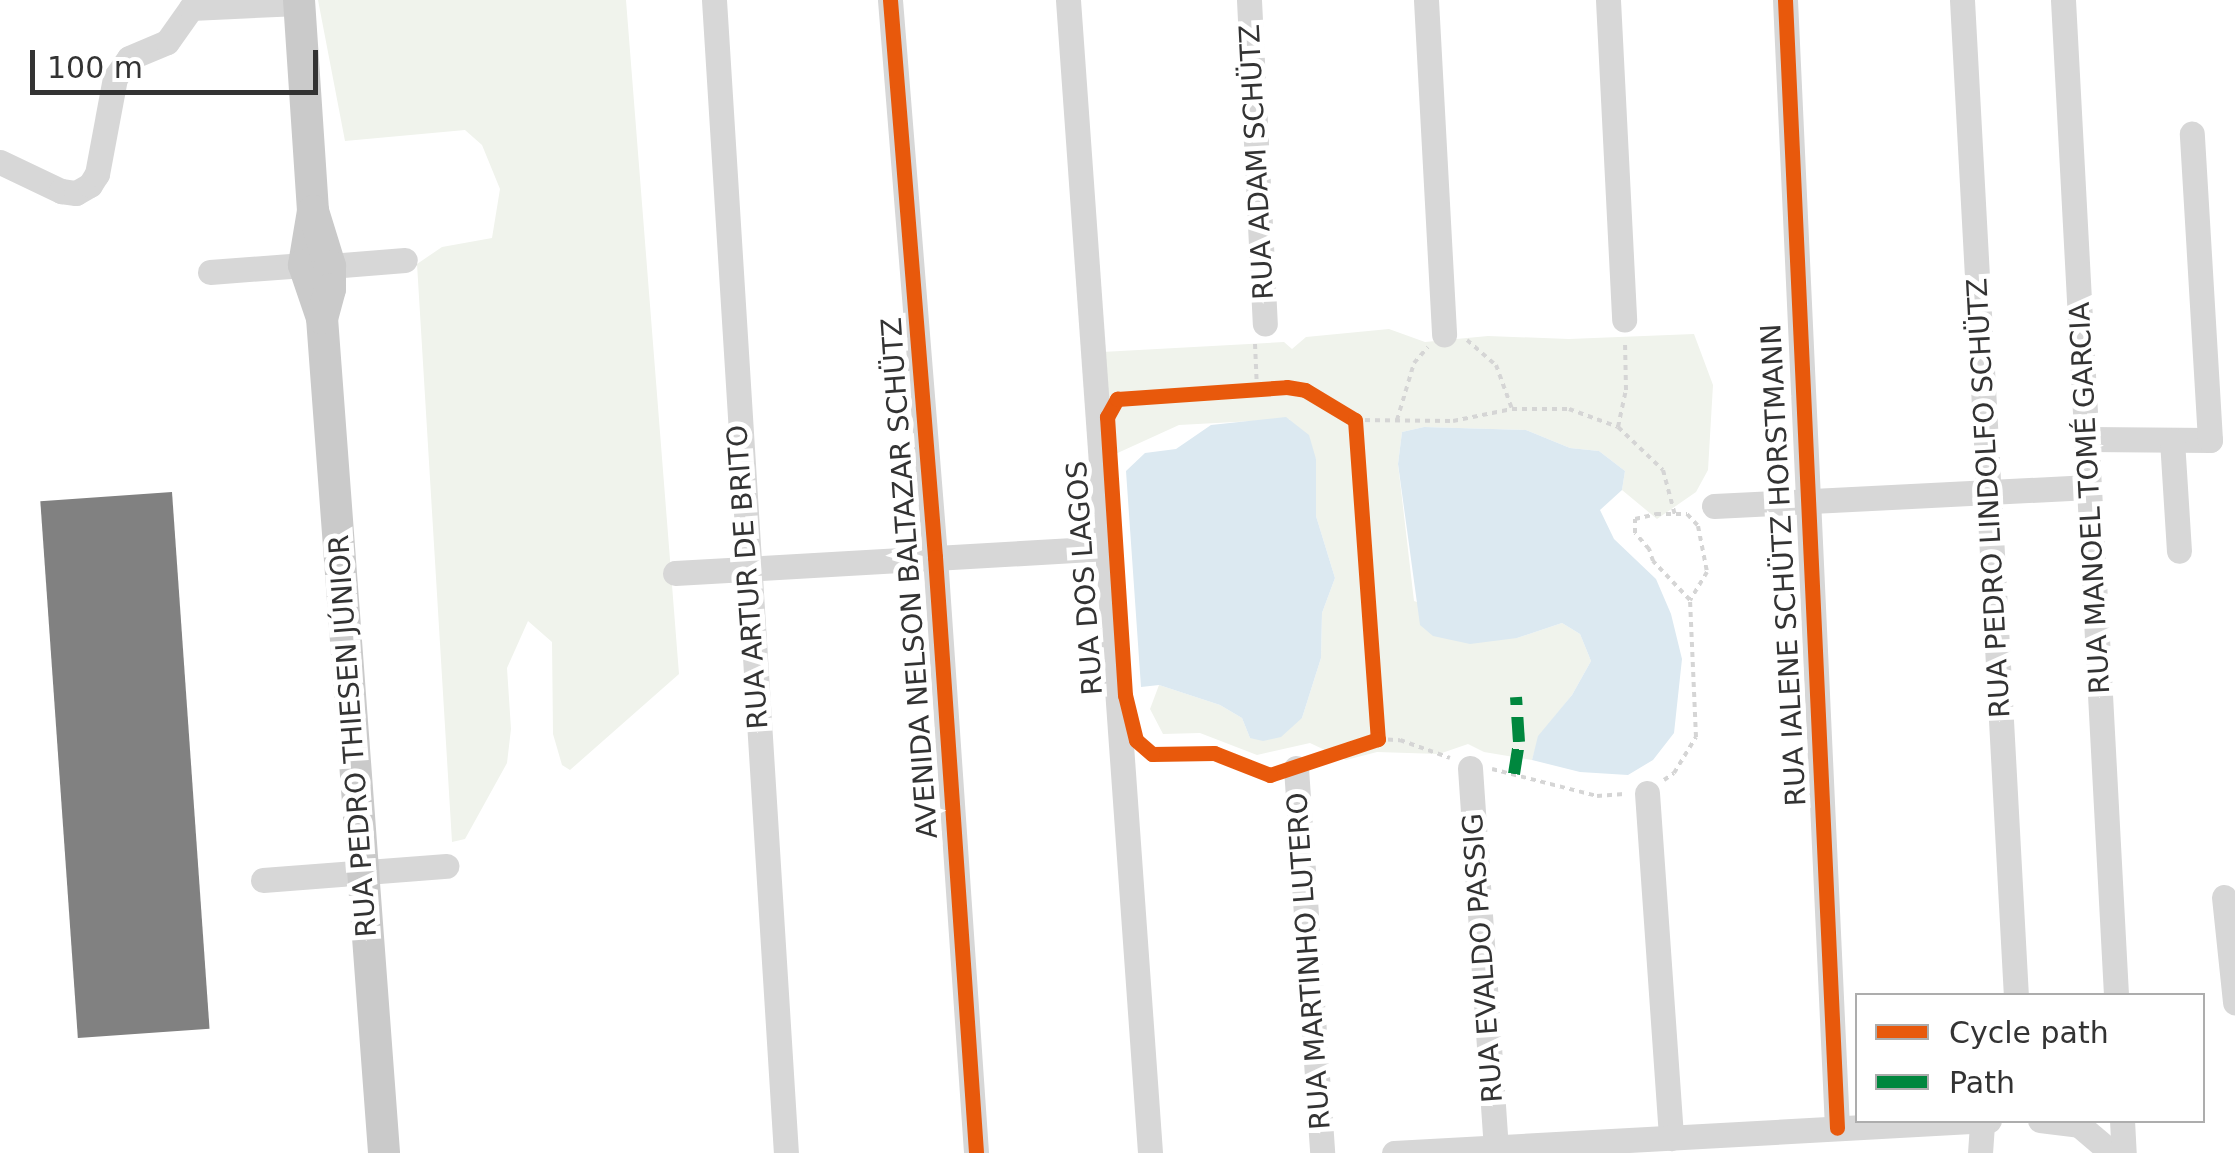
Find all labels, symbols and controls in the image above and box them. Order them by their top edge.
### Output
street label: RUA ADAM SCHÜTZ [1233,24,1281,300]
scale bar [35,30,322,92]
text: 100 m [47,50,143,85]
street label: RUA PEDRO LINDOLFO SCHÜTZ [1961,277,2017,719]
street label: RUA MANOEL TOMÉ GARCIA [2063,301,2117,695]
street label: AVENIDA NELSON BALTAZAR SCHÜTZ [875,316,945,840]
street label: RUA IALENE SCHÜTZ HORSTMANN [1755,323,1813,807]
street label: RUA ARTUR DE BRITO [721,424,775,730]
street label: RUA DOS LAGOS [1060,460,1110,696]
street label: RUA PEDRO THIESEN JÚNIOR [322,534,384,938]
street label: RUA MARTINHO LUTERO [1280,791,1338,1131]
street label: RUA EVALDO PASSIG [1456,812,1510,1104]
legend [1855,993,2205,1123]
text: Cycle path [1949,1015,2109,1050]
text: Path [1949,1065,2015,1100]

